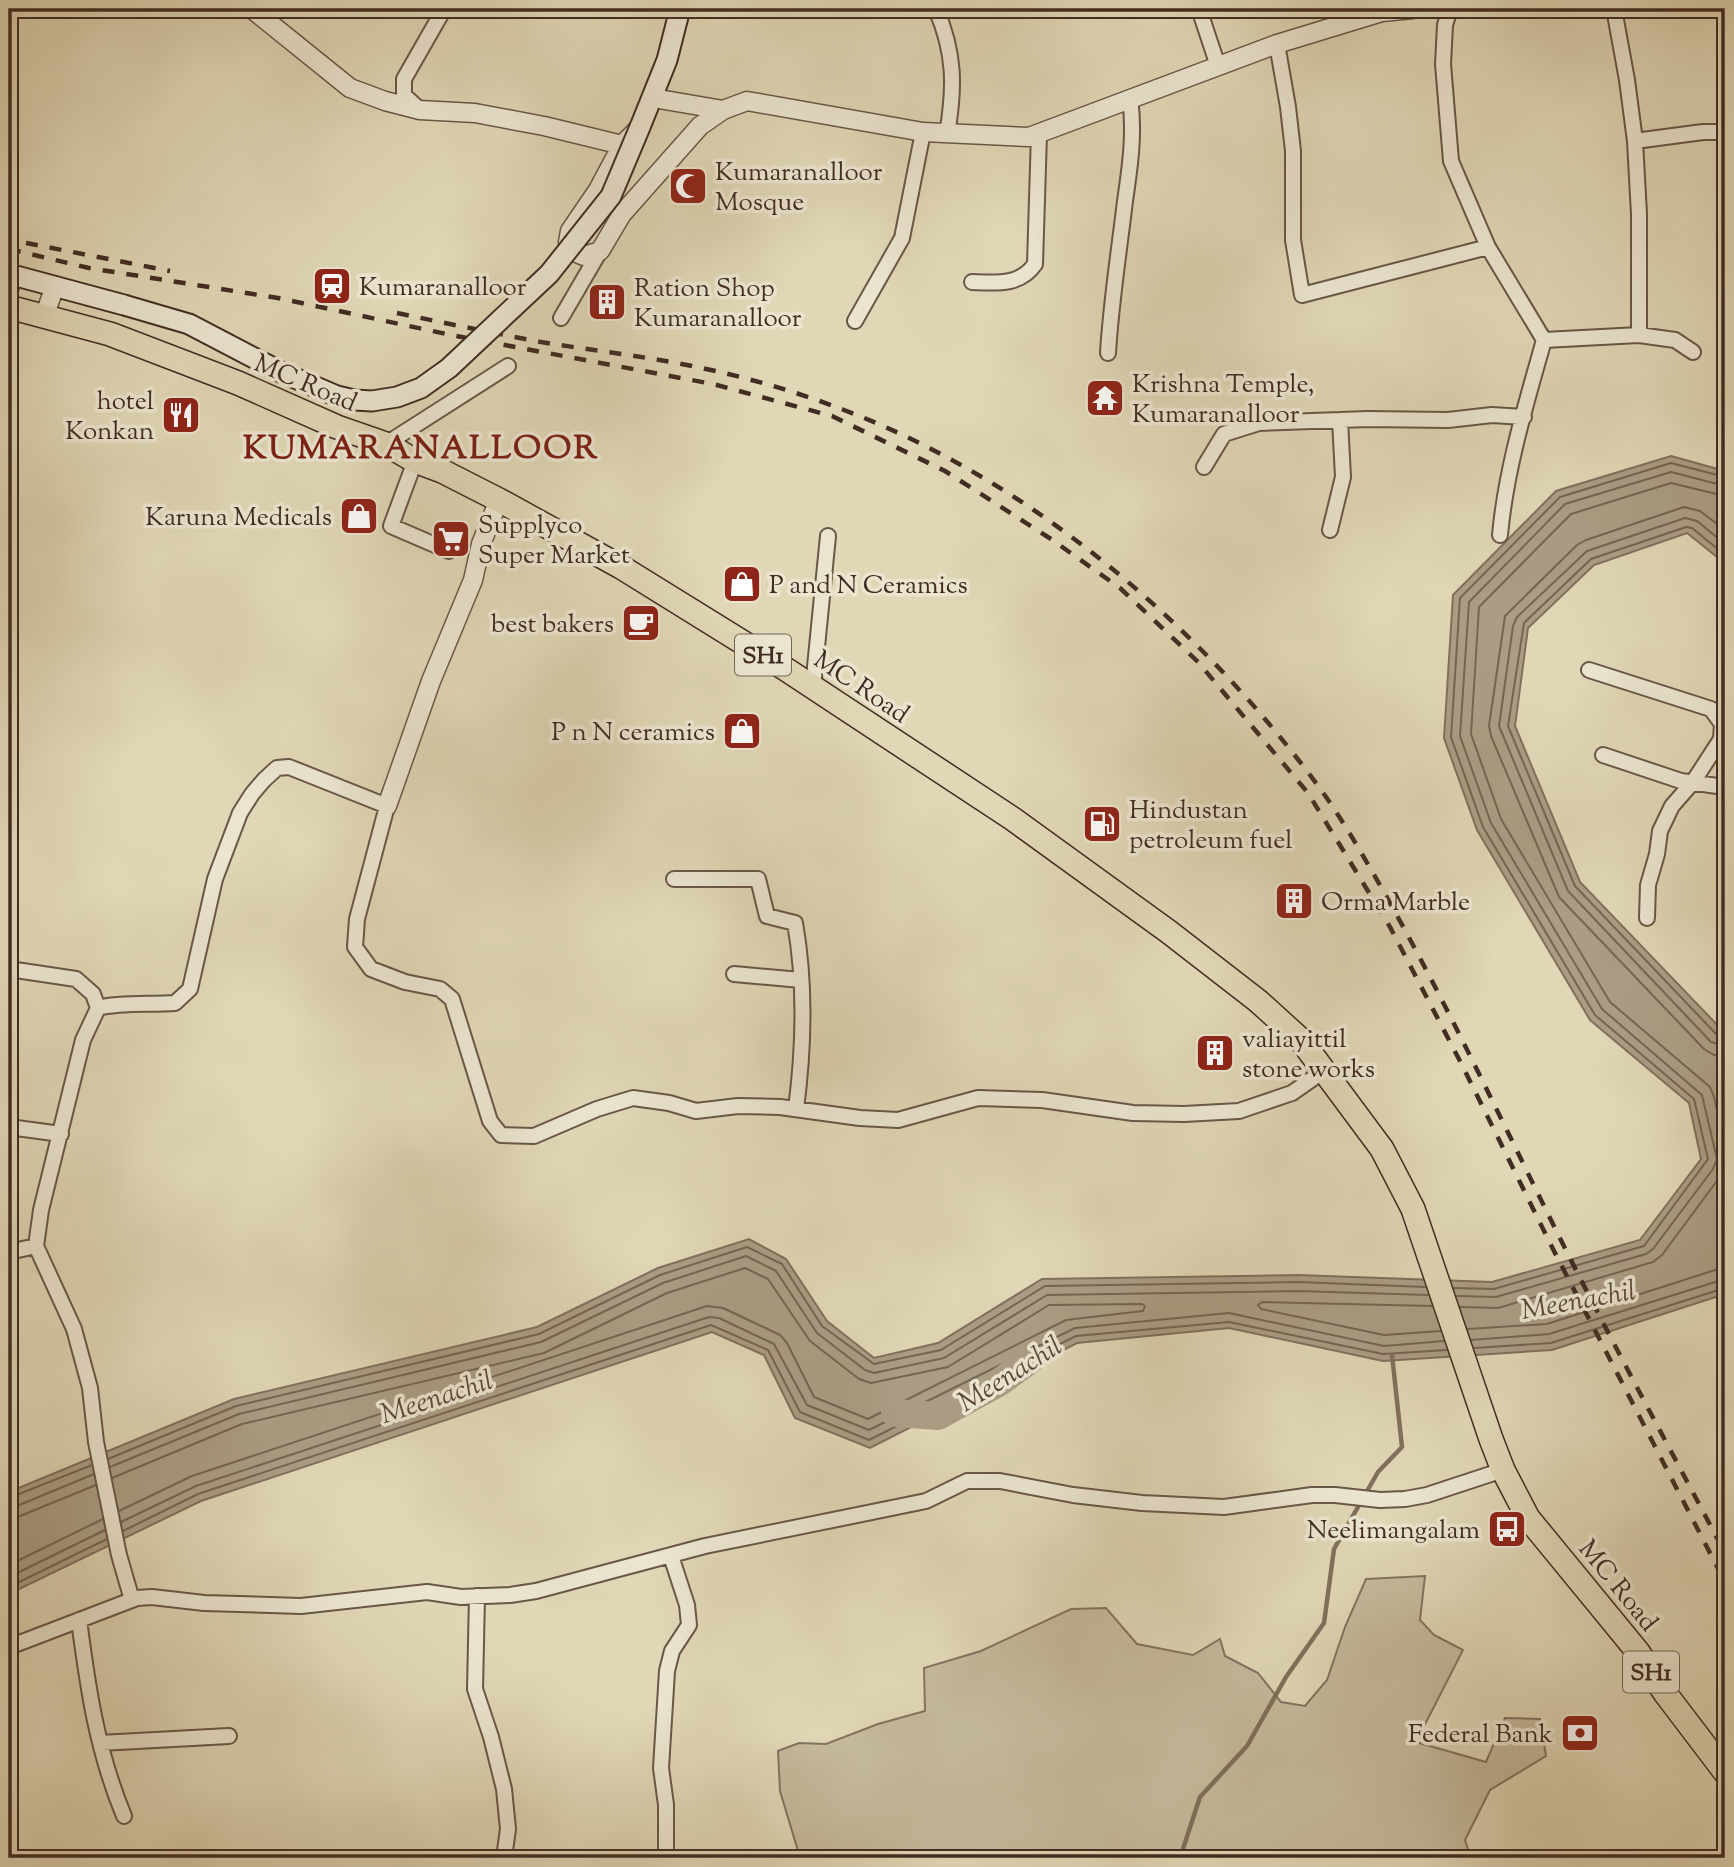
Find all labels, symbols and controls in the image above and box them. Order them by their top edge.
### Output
place label: Kumaranalloor Mosque [715,155,883,222]
mosque icon: Kumaranalloor Mosque [667,165,709,207]
station icon: Kumaranalloor [311,265,353,307]
place label: Kumaranalloor [359,270,527,307]
place label: Ration Shop Kumaranalloor [634,271,802,338]
building icon: Ration Shop Kumaranalloor [586,281,628,323]
street label: MC Road [248,346,362,423]
place label: Krishna Temple, Kumaranalloor [1132,367,1314,434]
temple icon: Krishna Temple, Kumaranalloor [1084,377,1126,419]
place label: hotel Konkan [65,384,154,451]
restaurant icon: hotel Konkan [160,394,202,436]
district label: KUMARANALLOOR [243,426,599,474]
shop icon: Karuna Medicals [338,495,380,537]
place label: Karuna Medicals [145,500,332,537]
place label: Supplyco Super Market [478,508,630,575]
supermarket icon: Supplyco Super Market [430,518,472,560]
shop icon: P and N Ceramics [721,563,763,605]
place label: P and N Ceramics [769,568,968,605]
cafe icon: best bakers [620,602,662,644]
place label: best bakers [491,607,614,644]
road number: SH1 [735,634,791,676]
street label: MC Road [805,642,916,734]
shop icon: P n N ceramics [721,710,763,752]
place label: P n N ceramics [551,715,715,752]
place label: Hindustan petroleum fuel [1129,793,1292,860]
fuel station icon: Hindustan petroleum fuel [1081,803,1123,845]
building icon: Orma Marble [1273,880,1315,922]
place label: Orma Marble [1321,885,1470,922]
place label: valiayittil stone works [1242,1022,1375,1089]
building icon: valiayittil stone works [1194,1032,1236,1074]
water label: Meenachil [1518,1272,1639,1332]
water label: Meenachil [951,1328,1071,1423]
water label: Meenachil [375,1362,498,1436]
bus stop icon: Neelimangalam [1486,1508,1528,1550]
place label: Neelimangalam [1307,1513,1480,1550]
street label: MC Road [1569,1533,1666,1641]
road number: SH1 [1623,1652,1679,1692]
bank icon: Federal Bank [1559,1712,1601,1754]
place label: Federal Bank [1408,1717,1553,1754]

